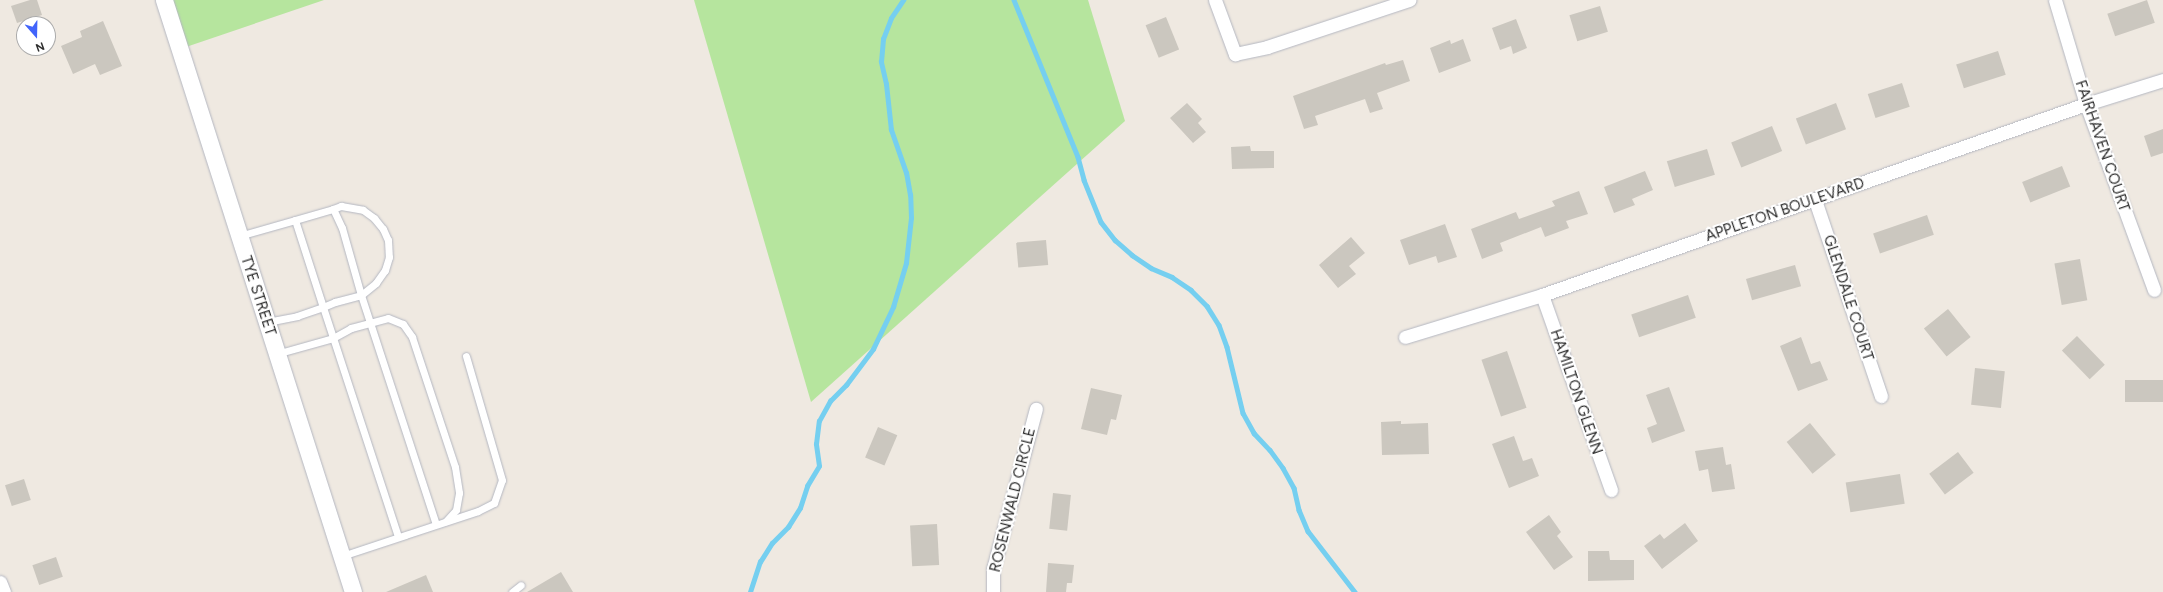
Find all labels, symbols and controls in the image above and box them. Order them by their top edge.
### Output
north arrow [16,16,56,56]
text: N [34,39,46,54]
street label: FAIRHAVEN COURT [2071,78,2133,214]
street label: APPLETON BOULEVARD [1703,174,1867,246]
street label: GLENDALE COURT [1819,233,1877,363]
street label: TYE STREET [237,254,279,338]
street label: HAMILTON GLENN [1546,327,1606,457]
street label: ROSENWALD CIRCLE [986,426,1040,574]

